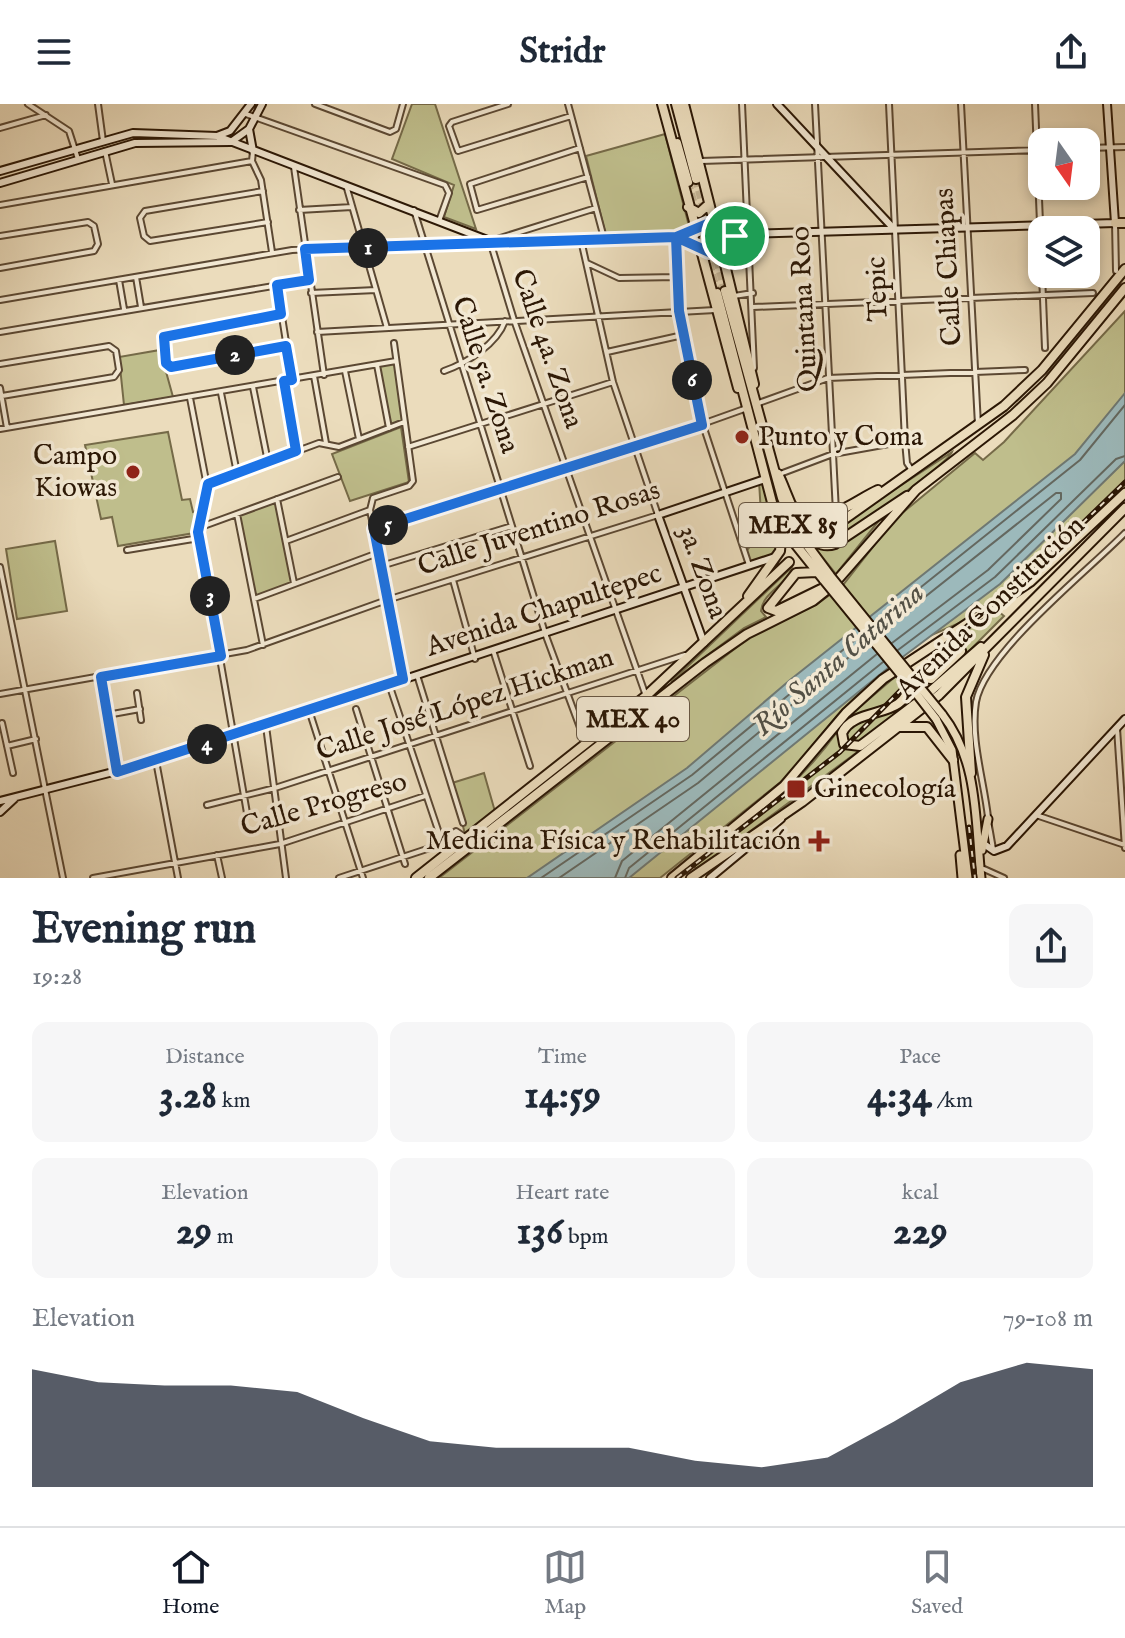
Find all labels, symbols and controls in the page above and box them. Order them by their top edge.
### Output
text: Stridr [520,29,605,75]
icon: menu [32,30,76,74]
icon: share [1049,30,1093,74]
north arrow [1028,128,1100,200]
map controls [1028,128,1100,288]
street label: Calle Chiapas [927,187,971,347]
pin [701,202,769,270]
icon: arrive [713,214,757,258]
button: layers [1028,216,1100,288]
street label: Quintana Roo [783,225,827,393]
pin: 1 [348,228,388,268]
text: 1 [364,234,372,262]
street label: Tepic [859,256,897,322]
street label: Calle 4a. Zona [503,265,591,434]
street label: Calle 5a. Zona [443,292,527,459]
pin: 2 [215,335,255,375]
text: 2 [230,341,240,369]
pin: 6 [672,360,712,400]
text: 6 [687,366,697,394]
place label: Punto y Coma [758,420,924,455]
marker: Punto y Coma [733,428,751,446]
place label: Campo Kiowas [33,439,117,506]
marker: Campo Kiowas [124,463,142,481]
street label: Calle Juventino Rosas [413,473,665,585]
road number: MEX 85 [739,503,847,547]
pin: 5 [368,505,408,545]
street label: Avenida Constitución [889,509,1093,708]
text: 5 [384,511,392,539]
street label: 3a. Zona [669,521,735,624]
street label: Avenida Chapultepec [421,556,666,666]
water label: Río Santa Catarina [745,575,933,745]
pin: 3 [190,576,230,616]
text: 3 [206,582,214,610]
street label: Calle José López Hickman [312,640,618,770]
road number: MEX 40 [577,697,689,741]
pin: 4 [187,724,227,764]
text: 4 [202,730,212,758]
street label: Calle Progreso [237,765,411,845]
place label: Ginecología [814,772,957,807]
marker: Ginecología [785,778,807,800]
place label: Medicina Física y Rehabilitación [426,824,801,859]
marker: Medicina Física y Rehabilitación [808,830,830,852]
text: Evening run [32,902,256,958]
button: share [1009,904,1093,988]
text: 19:28 [32,960,82,993]
text: Distance [165,1043,245,1071]
text: Time [538,1043,587,1071]
text: Pace [899,1043,941,1071]
text: 3.28 [159,1071,217,1122]
text: 14:59 [524,1071,601,1122]
text: 4:34 [867,1071,932,1122]
text: km [217,1087,251,1115]
text: /km [932,1087,973,1115]
text: Elevation [161,1179,248,1207]
text: Heart rate [516,1179,609,1207]
text: kcal [902,1179,938,1207]
text: 29 [176,1207,212,1258]
text: 136 [516,1207,563,1258]
text: 229 [893,1207,948,1258]
text: m [212,1223,234,1251]
text: bpm [563,1223,609,1251]
text: Elevation [32,1302,135,1335]
text: 79–108 m [1003,1302,1093,1335]
tab: Home [162,1545,219,1621]
tab: Map [543,1545,587,1621]
tab: Saved [911,1545,963,1621]

